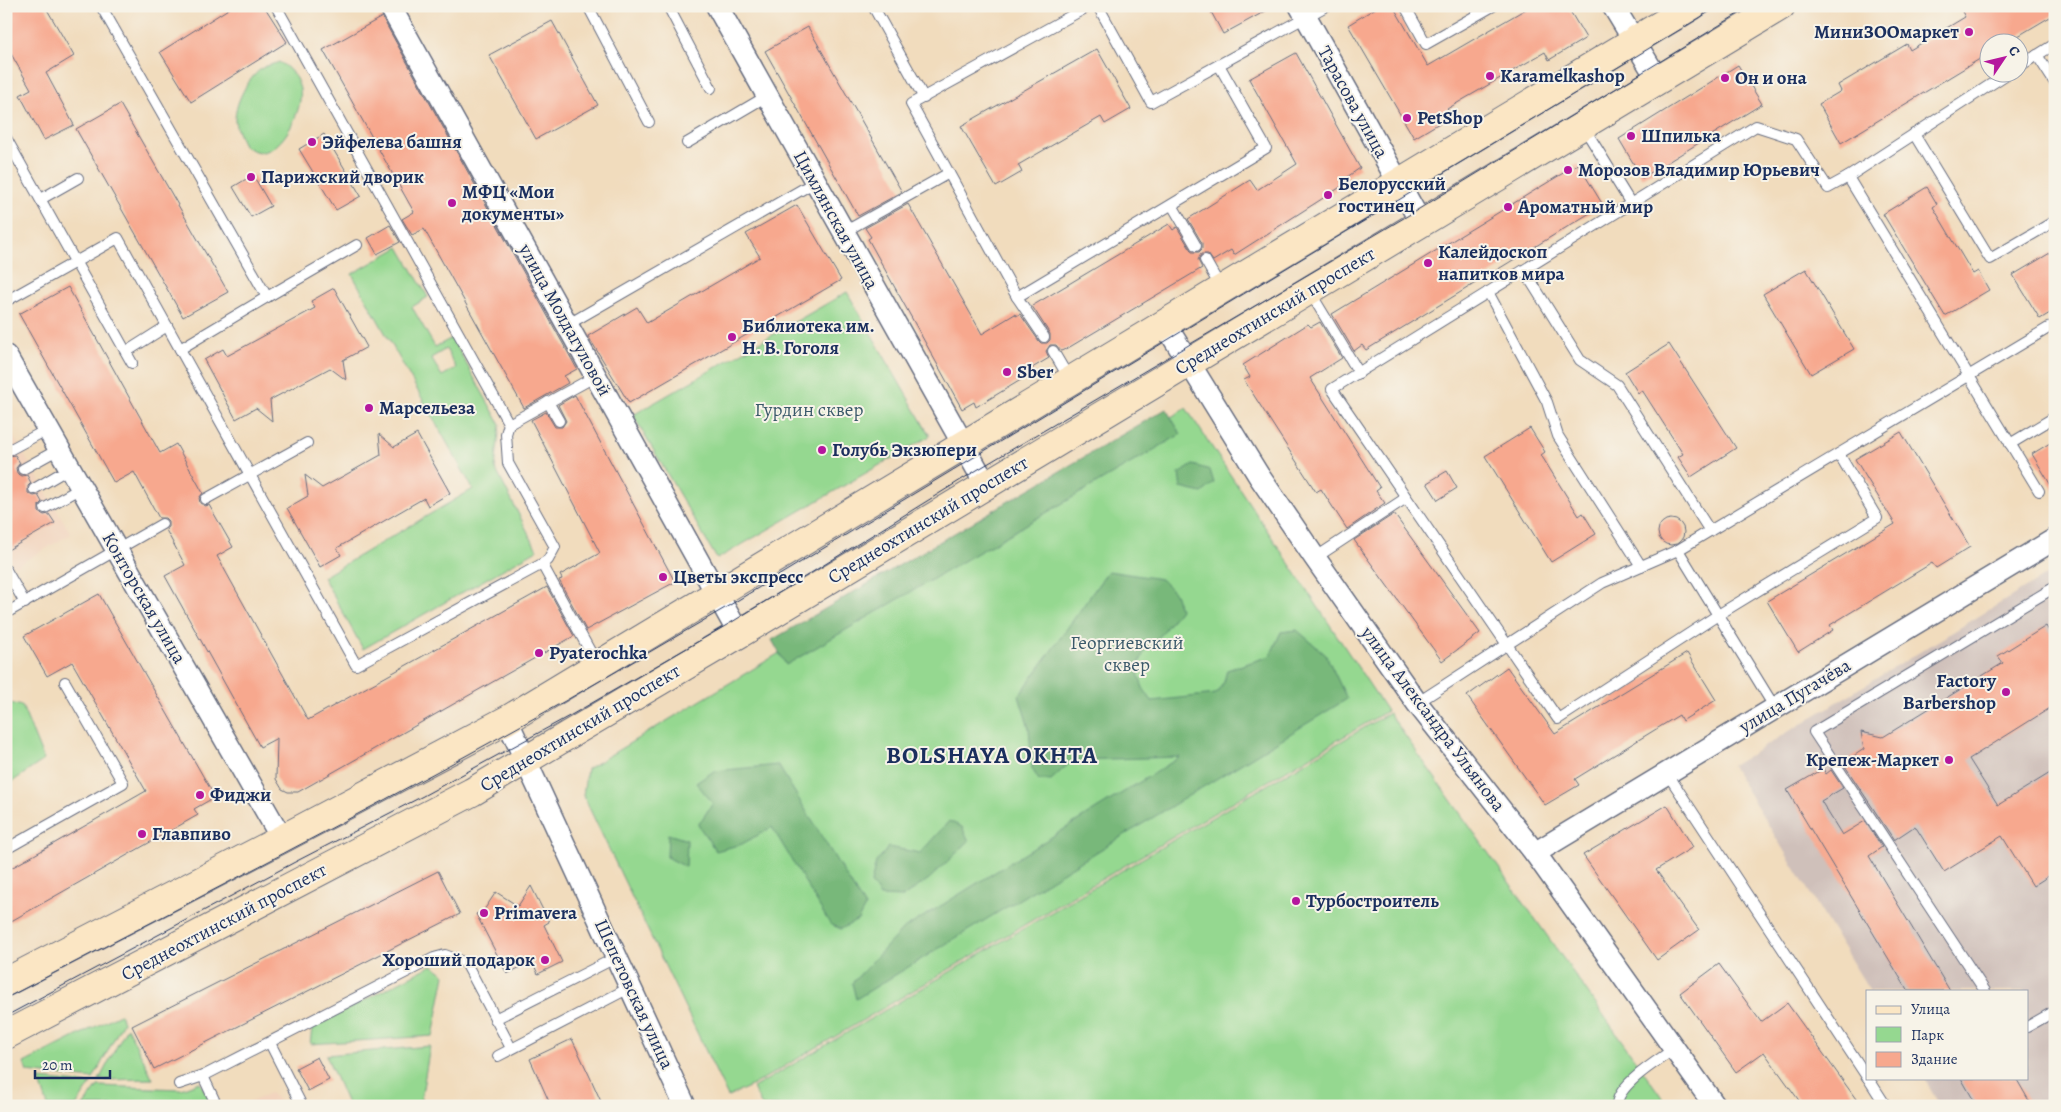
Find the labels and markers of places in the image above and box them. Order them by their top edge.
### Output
place label: МиниЗООмаркет [1814,19,1959,45]
marker: МиниЗООмаркет [1963,26,1975,38]
place label: Karamelkashop [1500,63,1625,89]
place label: Он и она [1735,65,1808,91]
marker: Karamelkashop [1484,70,1496,82]
marker: Он и она [1719,72,1731,84]
place label: PetShop [1417,105,1483,131]
marker: PetShop [1401,112,1413,124]
place label: Шпилька [1641,123,1722,149]
place label: Эйфелева башня [322,129,462,155]
marker: Шпилька [1625,130,1637,142]
marker: Эйфелева башня [306,136,318,148]
place label: Морозов Владимир Юрьевич [1578,157,1820,183]
place label: Парижский дворик [261,164,424,190]
marker: Морозов Владимир Юрьевич [1562,164,1574,176]
marker: Парижский дворик [245,171,257,183]
place label: Белорусский гостинец [1338,171,1446,219]
place label: МФЦ «Мои документы» [461,179,565,227]
marker: Белорусский гостинец [1322,189,1334,201]
place label: Ароматный мир [1517,194,1653,220]
marker: МФЦ «Мои документы» [446,197,458,209]
marker: Ароматный мир [1502,201,1514,213]
place label: Калейдоскоп напитков мира [1438,239,1566,287]
marker: Калейдоскоп напитков мира [1422,257,1434,269]
place label: Библиотека им. Н. В. Гоголя [742,313,875,361]
marker: Библиотека им. Н. В. Гоголя [726,331,738,343]
place label: Sber [1017,359,1054,385]
marker: Sber [1001,366,1013,378]
place label: Марсельеза [379,395,476,421]
marker: Марсельеза [363,402,375,414]
place label: Голубь Экзюпери [832,437,977,463]
marker: Голубь Экзюпери [816,444,828,456]
place label: Цветы экспресс [673,564,803,590]
marker: Цветы экспресс [657,571,669,583]
place label: Pyaterochka [549,640,649,666]
marker: Pyaterochka [533,647,545,659]
place label: Factory Barbershop [1903,668,1997,716]
marker: Factory Barbershop [2000,686,2012,698]
place label: Крепеж-Маркет [1806,747,1939,773]
marker: Крепеж-Маркет [1943,754,1955,766]
place label: Фиджи [210,782,271,808]
marker: Фиджи [194,789,206,801]
place label: Главпиво [152,821,231,847]
marker: Главпиво [136,828,148,840]
place label: Турбостроитель [1306,888,1439,914]
marker: Турбостроитель [1290,895,1302,907]
place label: Primavera [494,900,578,926]
marker: Primavera [478,907,490,919]
place label: Хороший подарок [382,947,535,973]
marker: Хороший подарок [539,954,551,966]

